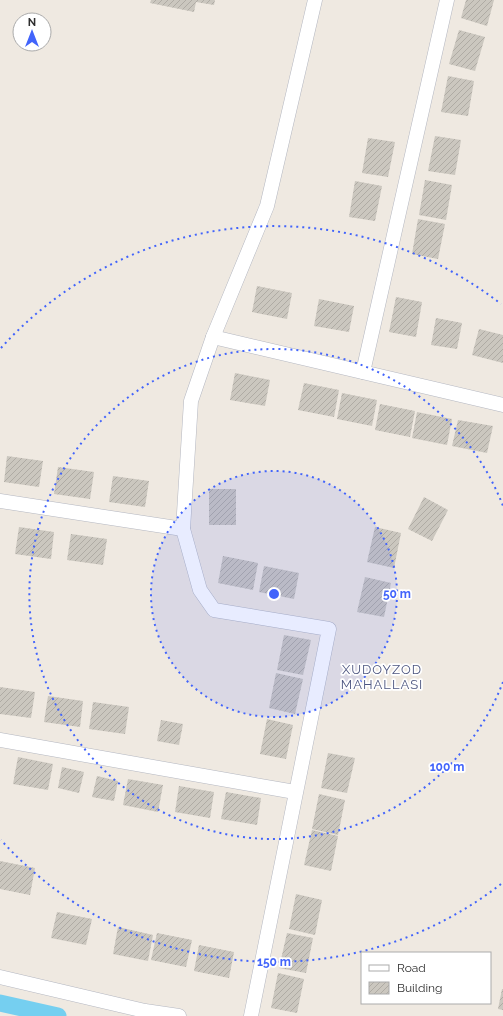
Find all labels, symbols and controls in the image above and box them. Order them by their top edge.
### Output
north arrow [12,12,52,52]
text: N [28,16,36,29]
centre of rings [267,587,281,601]
text: 50 m [383,587,411,601]
district label: XUDOYZOD MAHALLASI [341,662,423,692]
text: 100 m [430,760,464,774]
legend [361,952,491,1004]
text: 150 m [257,955,291,969]
text: Road [397,961,426,975]
text: Building [397,981,443,995]

